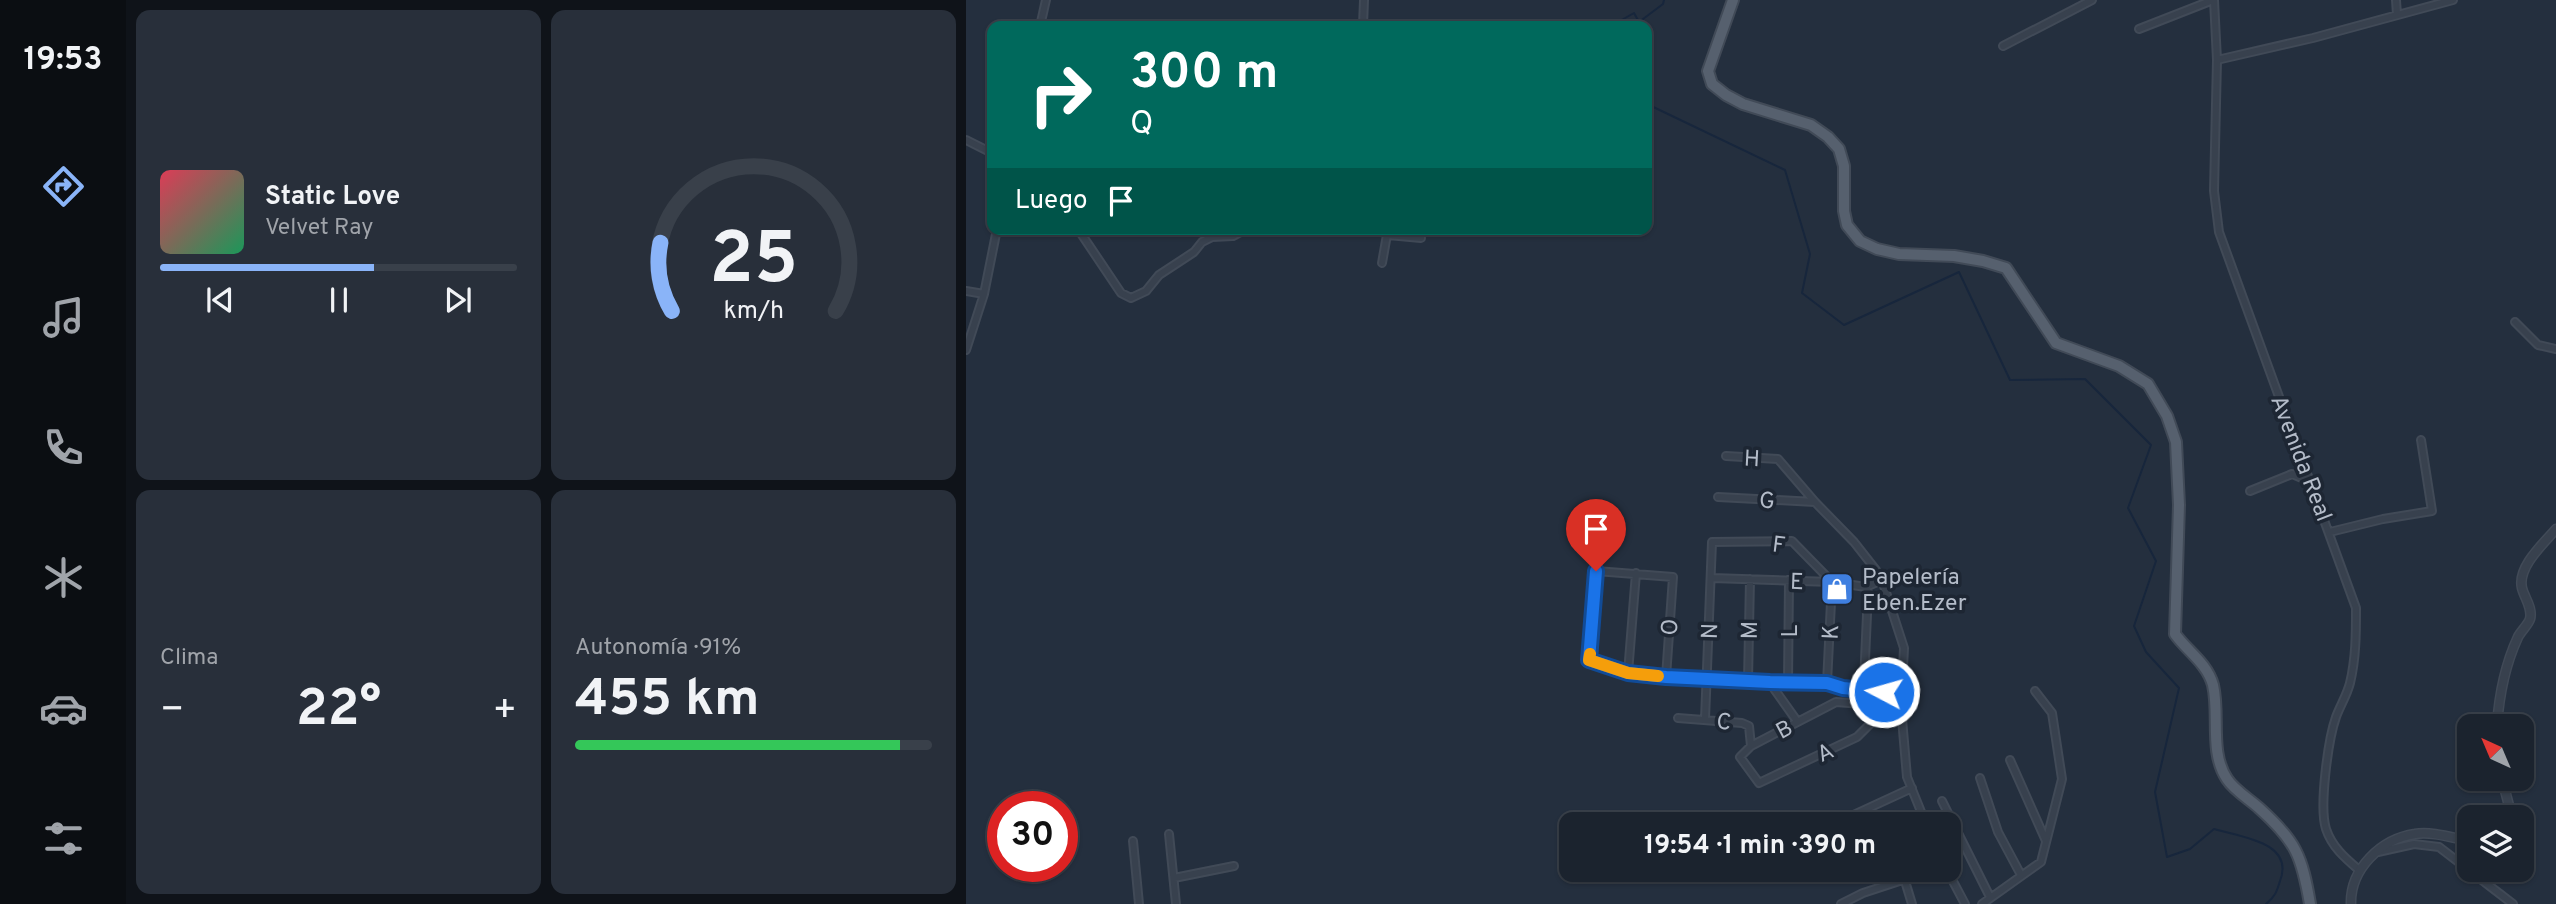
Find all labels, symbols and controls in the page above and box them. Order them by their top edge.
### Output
text: 19:53 [24,41,102,81]
text: 300 m [1130,44,1278,106]
icon: right [1015,49,1106,140]
text: Q [1130,105,1153,145]
icon: directions [39,162,88,211]
text: Static Love [265,181,400,214]
icon: arrive [1102,182,1140,220]
text: Luego [1015,185,1088,218]
text: Velvet Ray [265,214,373,243]
text: 25 [709,217,798,309]
icon: previous [201,281,239,319]
icon: pause [320,281,358,319]
icon: next [439,281,477,319]
icon: music [39,293,88,342]
text: km/h [723,296,784,328]
street label: Avenida Real [2262,392,2337,526]
icon: phone [39,423,88,472]
street label: H [1743,446,1761,475]
street label: G [1758,488,1776,517]
pin [1566,499,1626,571]
icon: arrive [1577,510,1615,548]
street label: F [1771,531,1787,562]
icon: climate [39,553,88,602]
place label: Papelería Eben.Ezer [1862,564,1967,619]
street label: E [1790,569,1804,598]
shop icon: Papelería Eben.Ezer [1818,570,1856,608]
street label: O [1656,618,1687,637]
street label: M [1737,621,1766,640]
street label: N [1697,622,1726,640]
street label: L [1777,624,1806,637]
street label: K [1818,624,1847,640]
text: Autonomía · 91% [575,634,741,663]
text: Clima [160,644,218,673]
position arrow [1847,655,1921,729]
text: 455 km [575,668,760,734]
text: 22° [296,678,381,744]
icon: car [39,684,88,733]
text: − [160,687,185,736]
text: + [492,687,517,736]
street label: C [1715,708,1733,739]
north arrow [2457,714,2534,791]
map controls [2457,714,2534,882]
street label: B [1772,715,1799,748]
street label: A [1813,738,1839,771]
speed limit sign: 30 [987,791,1078,882]
button: layers [2457,805,2534,882]
icon: filters [39,814,88,863]
text: 19:54 · 1 min · 390 m [1644,830,1876,863]

